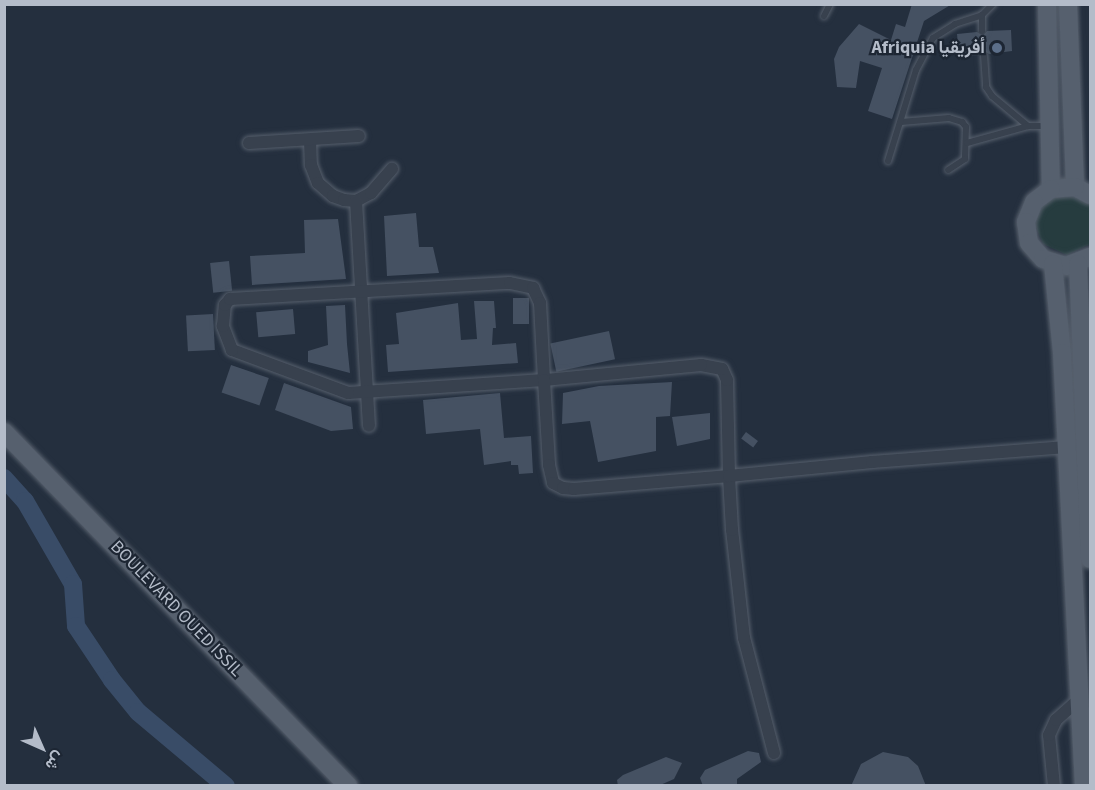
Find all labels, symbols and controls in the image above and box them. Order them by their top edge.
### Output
place label: Afriquia أفريقيا [872,37,985,59]
marker: Afriquia أفريقيا [990,41,1004,55]
street label: BOULEVARD OUED ISSIL [105,536,247,682]
north arrow [12,718,72,778]
text: ش [40,746,69,775]

